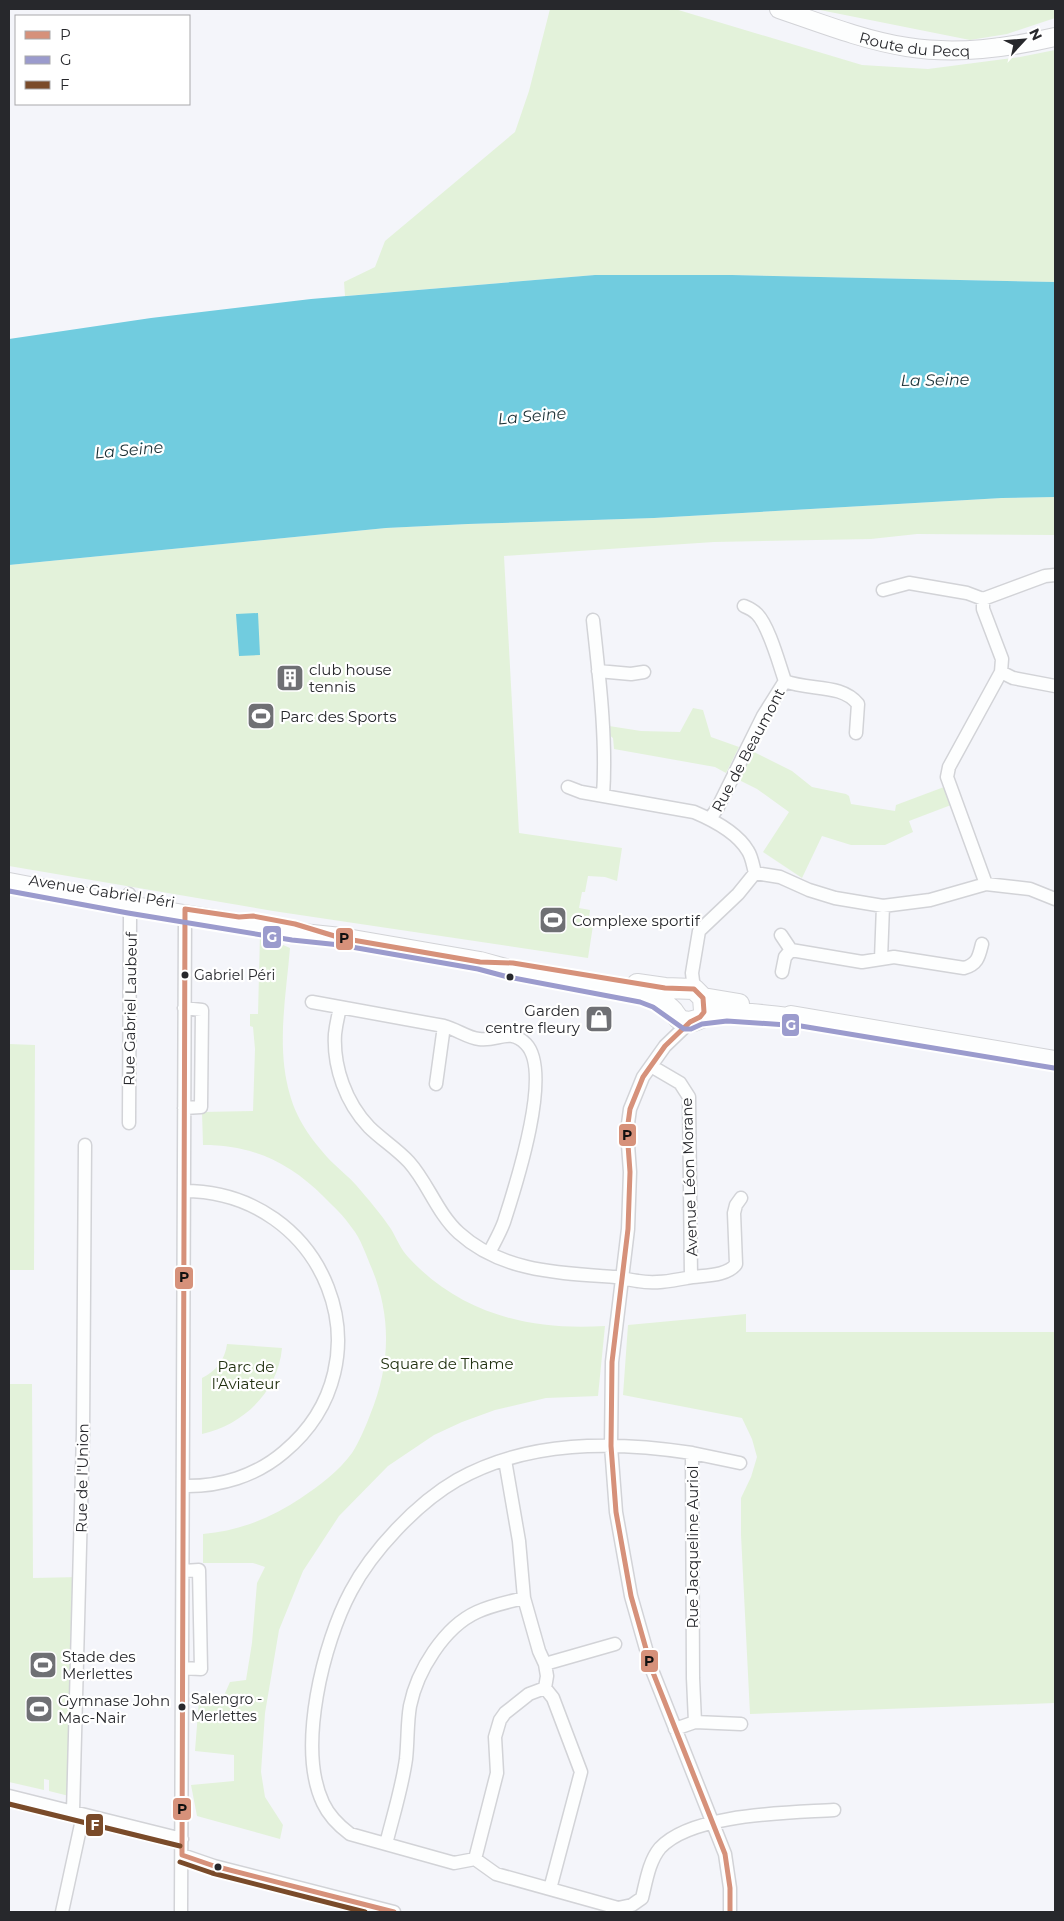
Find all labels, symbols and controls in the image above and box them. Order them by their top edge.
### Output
legend [15,15,190,105]
north arrow [999,15,1049,65]
text: P [60,25,71,44]
text: N [1025,25,1046,43]
street label: Route du Pecq [857,27,970,60]
text: G [60,50,72,69]
text: F [60,75,70,94]
water label: La Seine [901,370,969,390]
water label: La Seine [497,404,567,428]
water label: La Seine [94,438,164,462]
place label: club house tennis [309,660,392,696]
building icon: club house tennis [275,663,305,693]
street label: Rue de Beaumont [707,685,789,815]
sports icon: Parc des Sports [246,701,276,731]
place label: Parc des Sports [280,707,397,726]
street label: Avenue Gabriel Péri [28,870,176,912]
sports icon: Complexe sportif [538,905,568,935]
place label: Complexe sportif [572,911,701,930]
line badge: G [262,925,282,949]
line badge: P [335,927,354,951]
text: G [267,928,278,946]
text: P [339,929,349,947]
street label: Rue Gabriel Laubeuf [119,931,141,1086]
place label: Gabriel Péri [194,966,275,984]
marker: Gabriel Péri [180,970,190,980]
unlabelled marker [505,972,515,982]
place label: Garden centre fleury [485,1001,581,1037]
shop icon: Garden centre fleury [584,1004,614,1034]
line badge: G [781,1013,800,1037]
text: G [786,1016,797,1034]
street label: Avenue Léon Morane [677,1097,701,1257]
line badge: P [618,1123,637,1147]
text: P [622,1126,632,1144]
line badge: P [174,1266,194,1290]
text: P [179,1268,189,1286]
park label: Square de Thame [381,1354,513,1373]
park label: Parc de l'Aviateur [212,1357,280,1393]
street label: Rue de l'Union [72,1423,92,1533]
street label: Rue Jacqueline Auriol [683,1465,702,1629]
place label: Stade des Merlettes [62,1647,136,1683]
line badge: P [640,1649,659,1673]
sports icon: Stade des Merlettes [28,1650,58,1680]
text: P [644,1652,654,1670]
place label: Salengro - Merlettes [191,1690,262,1725]
place label: Gymnase John Mac-Nair [58,1691,170,1727]
sports icon: Gymnase John Mac-Nair [24,1694,54,1724]
marker: Salengro - Merlettes [177,1702,187,1712]
line badge: P [172,1797,192,1821]
text: P [177,1800,187,1818]
line badge: F [85,1813,104,1837]
text: F [91,1816,100,1834]
unlabelled marker [213,1862,223,1872]

